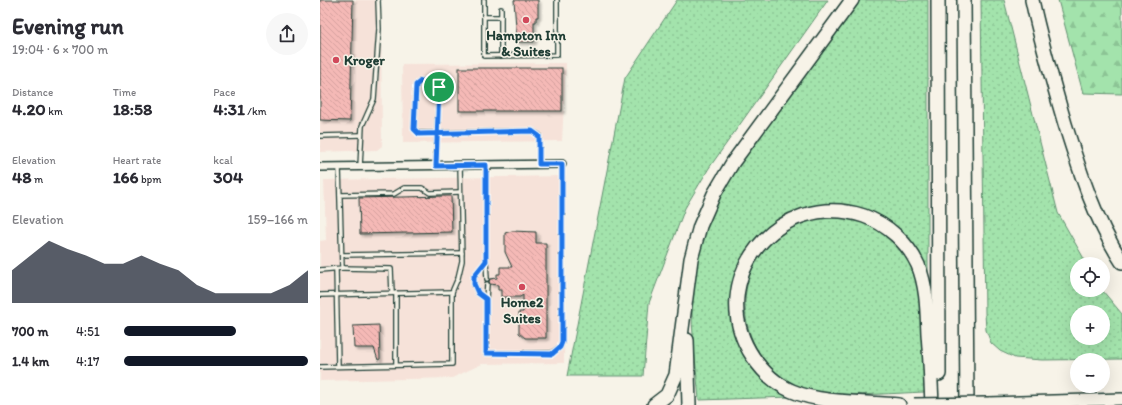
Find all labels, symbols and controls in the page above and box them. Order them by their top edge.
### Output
text: Evening run [12,13,124,40]
button: share [266,13,308,55]
marker: Hampton Inn & Suites [521,15,531,25]
place label: Hampton Inn & Suites [486,27,566,60]
text: 19:04 · 6 × 700 m [12,42,108,57]
place label: Kroger [344,52,385,69]
marker: Kroger [331,55,341,65]
pin [422,70,456,104]
icon: arrive [428,76,450,98]
text: Distance [12,86,53,99]
text: Time [113,86,136,99]
text: Pace [213,86,235,99]
text: 4.20 [12,99,46,119]
text: 18:58 [113,99,152,119]
text: 4:31 [213,99,245,119]
text: km [46,105,63,118]
text: /km [245,105,267,118]
text: Elevation [12,154,56,167]
text: Heart rate [113,154,161,167]
text: kcal [213,154,233,167]
text: 48 [12,167,32,187]
text: 166 [113,167,139,187]
text: 304 [213,167,243,187]
text: m [32,173,43,186]
text: bpm [139,173,161,186]
text: Elevation [12,212,64,227]
text: 159–166 m [247,212,308,227]
map controls [1070,257,1110,393]
button: locate [1070,257,1110,297]
marker: Home2 Suites [517,282,527,292]
place label: Home2 Suites [501,294,544,327]
button: + [1070,305,1110,345]
text: 700 m [12,324,48,339]
text: 4:51 [76,324,100,339]
button: − [1070,353,1110,393]
text: 1.4 km [12,354,49,369]
text: 4:17 [76,354,99,369]

